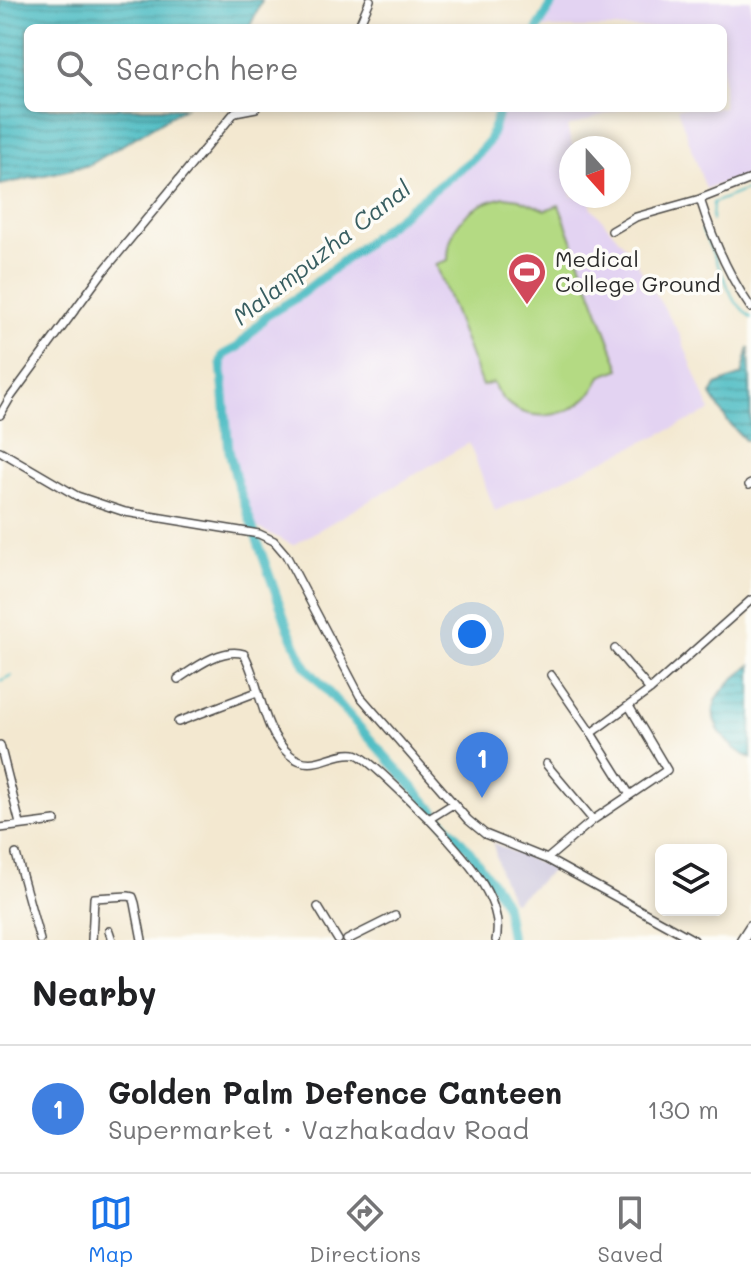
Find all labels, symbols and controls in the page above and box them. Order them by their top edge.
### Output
search box [24,24,727,112]
icon: search [52,46,96,90]
text: Search here [116,48,299,88]
north arrow [559,136,631,208]
water label: Malampuzha Canal [226,172,417,331]
place label: Medical College Ground [555,244,720,298]
sports icon: Medical College Ground [506,251,548,306]
your location [452,614,492,654]
pin: 1 [456,732,508,798]
map controls [655,844,727,916]
button: layers [655,844,727,916]
text: Nearby [32,970,157,1015]
text: Golden Palm Defence Canteen [108,1072,562,1112]
text: 1 [52,1092,64,1126]
text: 130 m [647,1092,719,1126]
text: Supermarket · Vazhakadav Road [108,1112,529,1146]
tab: Map [88,1191,133,1268]
tab: Directions [309,1191,421,1268]
tab: Saved [598,1191,663,1268]

